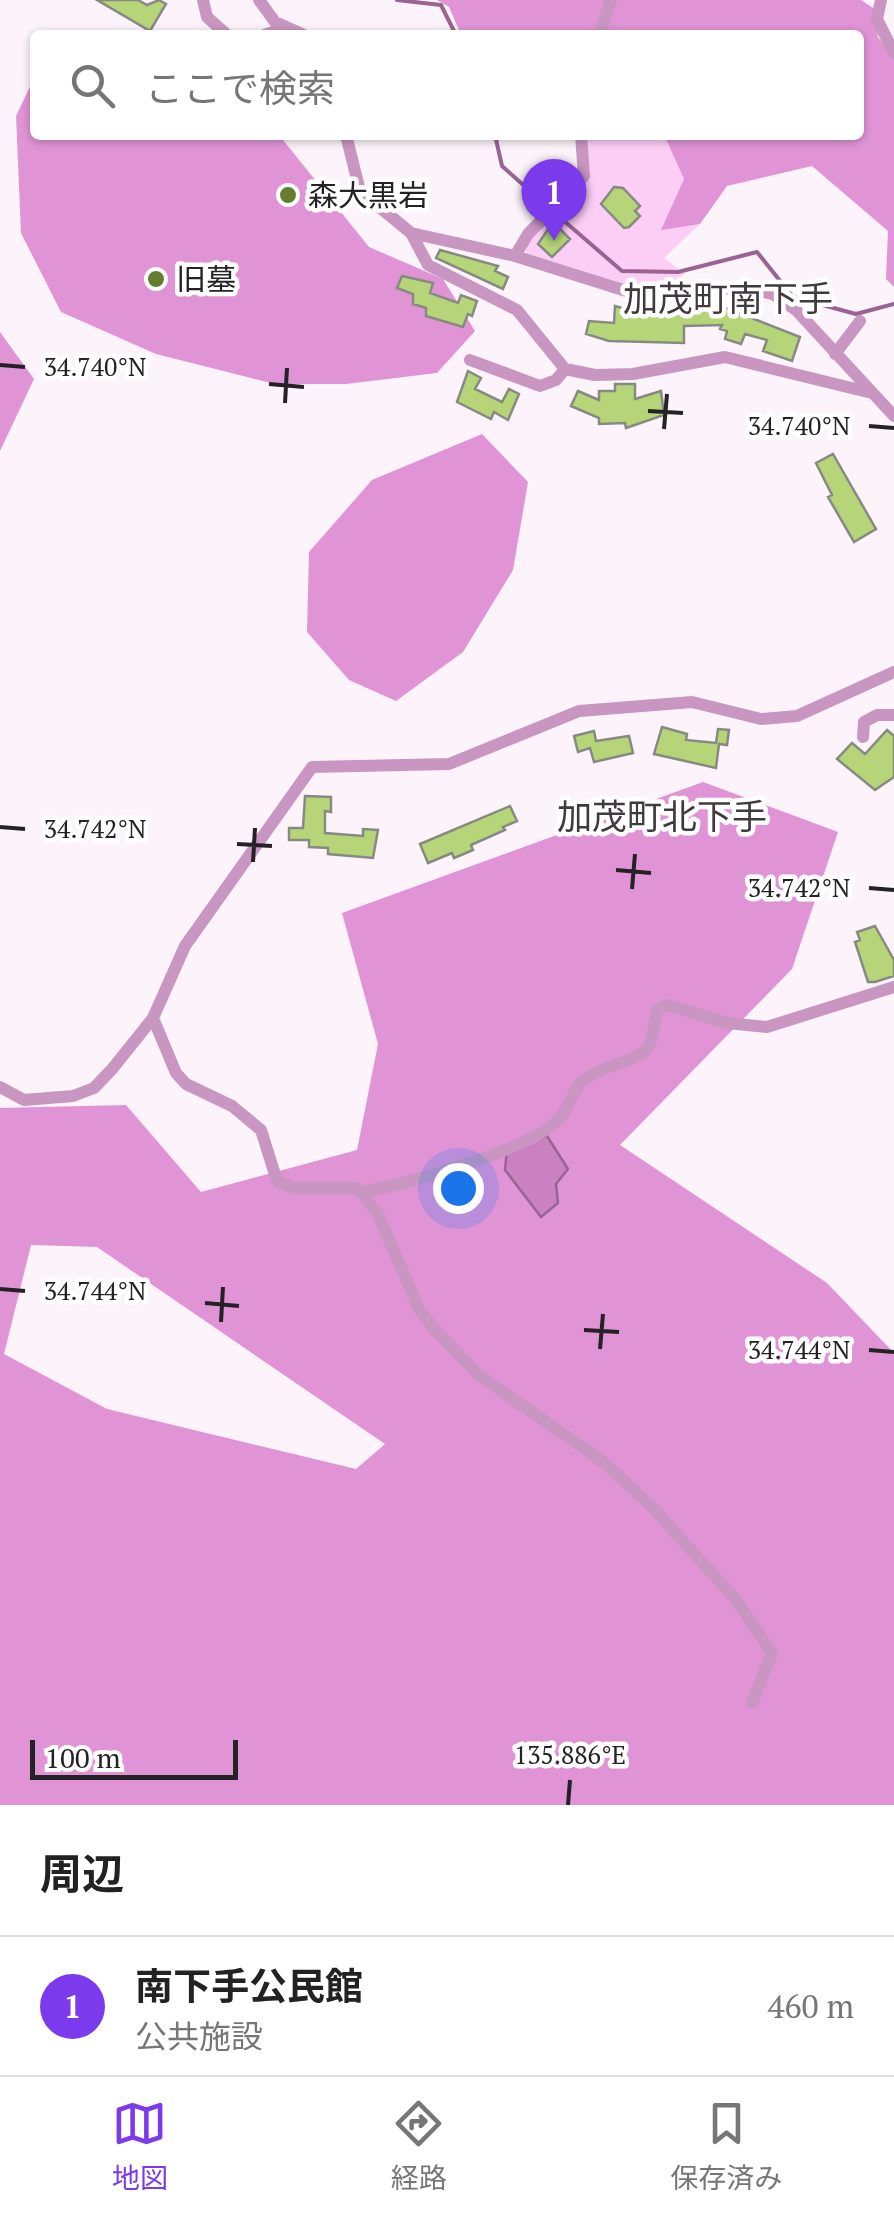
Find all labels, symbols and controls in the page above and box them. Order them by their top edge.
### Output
search box [30,30,864,140]
icon: search [65,58,120,113]
text: ここで検索 [145,63,335,113]
pin: 1 [522,158,586,241]
place label: 森大黒岩 [308,175,428,215]
marker: 森大黒岩 [277,184,299,206]
place label: 旧墓 [176,259,236,299]
marker: 旧墓 [145,268,167,290]
district label: 加茂町南下手 [623,275,833,321]
text: 34.740°N [44,350,146,383]
text: 34.740°N [748,409,850,442]
district label: 加茂町北下手 [557,793,767,839]
text: 34.742°N [44,812,146,845]
text: 34.742°N [748,871,850,904]
your location [433,1163,484,1214]
text: 34.744°N [44,1274,146,1307]
text: 34.744°N [748,1333,850,1366]
scale bar [30,1735,238,1780]
text: 135.886°E [514,1738,626,1771]
text: 100 m [45,1739,121,1776]
text: 周辺 [40,1845,124,1901]
text: 南下手公民館 [135,1961,363,2011]
text: 1 [63,1985,82,2027]
text: 460 m [767,1985,854,2027]
text: 公共施設 [135,2015,263,2057]
tab: 地図 [112,2096,168,2196]
tab: 経路 [391,2096,447,2196]
tab: 保存済み [670,2096,782,2196]

